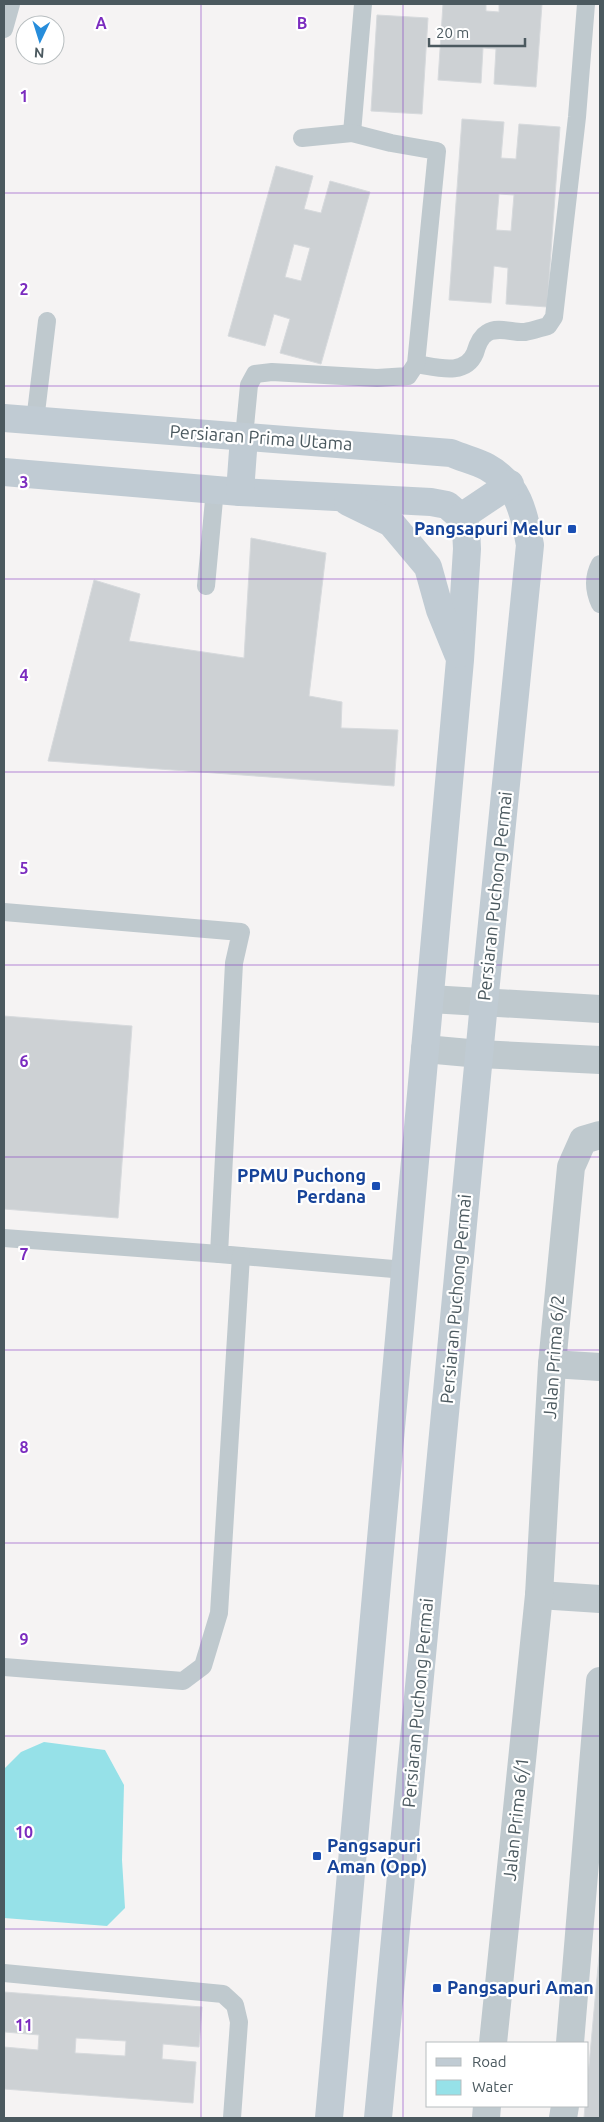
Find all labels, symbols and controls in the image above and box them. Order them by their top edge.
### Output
text: A [95,14,107,32]
text: B [297,14,307,32]
north arrow [15,15,65,65]
scale bar [429,15,525,47]
text: 20 m [436,24,469,41]
text: N [33,45,45,61]
text: 1 [19,87,29,105]
text: 2 [19,280,29,298]
street label: Persiaran Prima Utama [169,421,353,453]
text: 3 [19,473,29,491]
place label: Pangsapuri Melur [414,518,563,538]
marker: Pangsapuri Melur [566,523,578,535]
text: 4 [19,666,29,684]
street label: Persiaran Puchong Permai [473,790,515,1002]
text: 5 [19,859,29,877]
text: 6 [19,1052,29,1070]
place label: PPMU Puchong Perdana [237,1165,366,1206]
marker: PPMU Puchong Perdana [370,1180,382,1192]
street label: Persiaran Puchong Permai [436,1193,474,1405]
text: 7 [19,1245,29,1263]
street label: Jalan Prima 6/2 [539,1294,567,1420]
text: 8 [19,1438,29,1456]
street label: Persiaran Puchong Permai [398,1597,436,1809]
text: 9 [19,1630,29,1648]
street label: Jalan Prima 6/1 [499,1756,531,1882]
text: 10 [15,1823,33,1841]
place label: Pangsapuri Aman (Opp) [327,1835,427,1877]
marker: Pangsapuri Aman (Opp) [311,1850,323,1862]
place label: Pangsapuri Aman [447,1977,594,1997]
marker: Pangsapuri Aman [431,1982,443,1994]
text: 11 [15,2016,33,2034]
legend [426,2042,589,2107]
text: Road [472,2053,507,2070]
text: Water [472,2078,513,2095]

